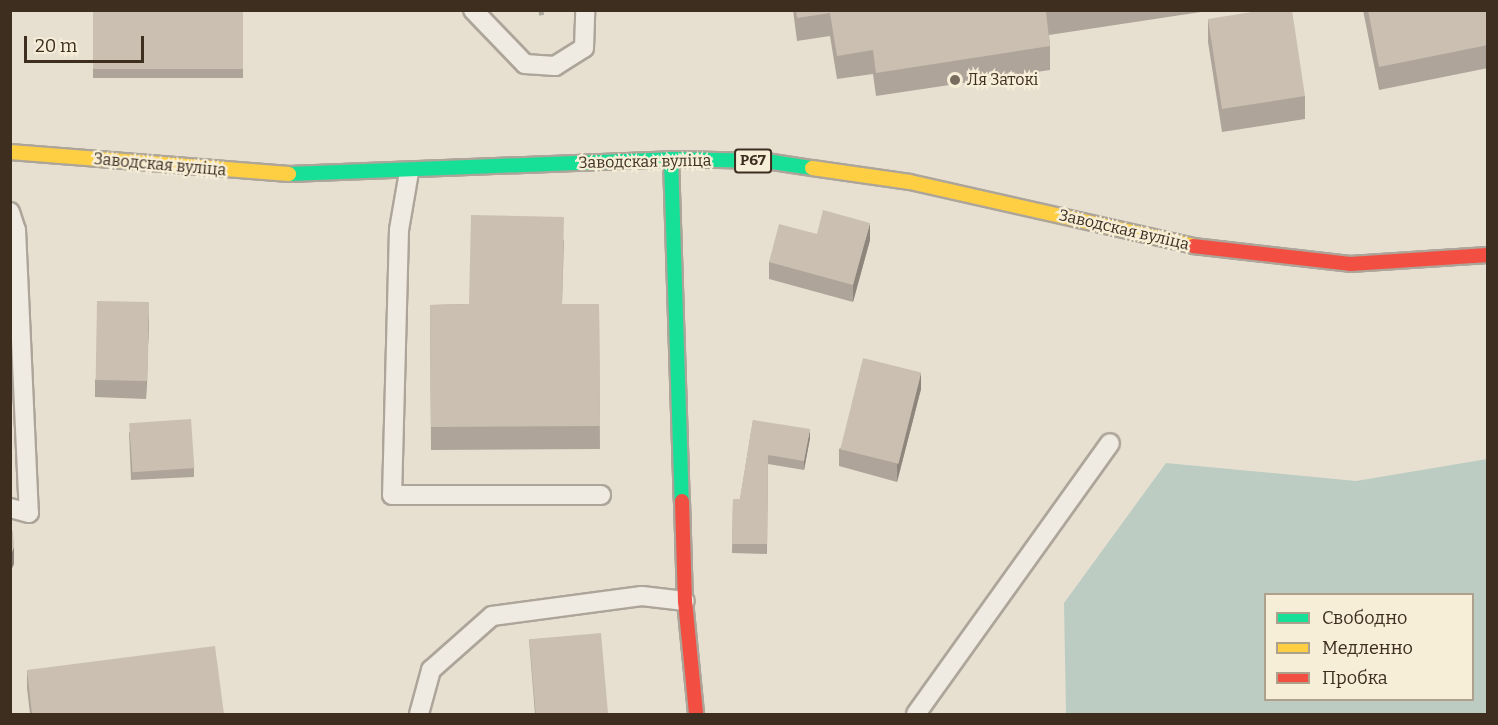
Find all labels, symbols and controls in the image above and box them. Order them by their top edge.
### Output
scale bar [27,24,147,62]
text: 20 m [35,35,77,57]
place label: Ля Затокі [967,70,1038,90]
marker: Ля Затокі [948,73,962,87]
road number: Р67 [734,149,772,173]
street label: Заводская вуліца [93,150,227,180]
street label: Заводская вуліца [578,151,712,173]
street label: Заводская вуліца [1057,206,1191,254]
legend [1264,593,1474,701]
text: Свободно [1322,607,1407,629]
text: Медленно [1322,637,1413,659]
text: Пробка [1322,667,1388,689]

